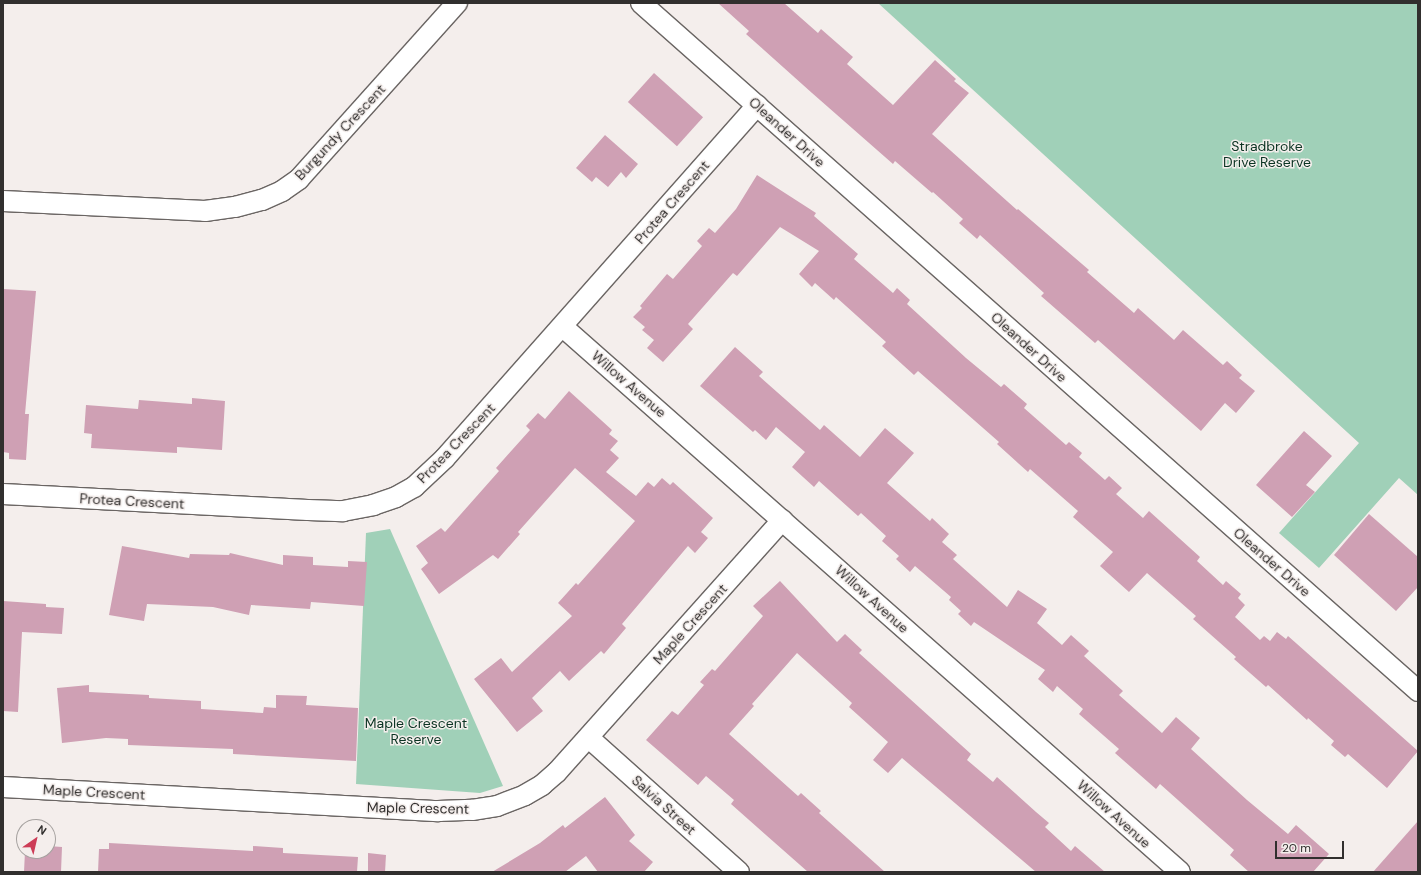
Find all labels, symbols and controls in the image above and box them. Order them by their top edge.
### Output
street label: Burgundy Crescent [291,81,389,183]
street label: Oleander Drive [746,94,828,170]
park label: Stradbroke Drive Reserve [1223,138,1311,170]
street label: Protea Crescent [631,157,713,247]
street label: Oleander Drive [988,309,1070,385]
street label: Willow Avenue [588,347,670,421]
street label: Protea Crescent [413,399,499,487]
street label: Protea Crescent [79,490,185,512]
street label: Oleander Drive [1230,524,1314,600]
street label: Willow Avenue [832,562,912,636]
street label: Maple Crescent [650,580,730,668]
park label: Maple Crescent Reserve [365,715,467,748]
street label: Salvia Street [628,772,700,838]
street label: Willow Avenue [1074,777,1154,851]
street label: Maple Crescent [42,781,146,803]
street label: Maple Crescent [367,799,469,817]
north arrow [16,819,56,859]
text: N [35,822,49,838]
scale bar [1277,833,1346,859]
text: 20 m [1282,840,1311,856]

